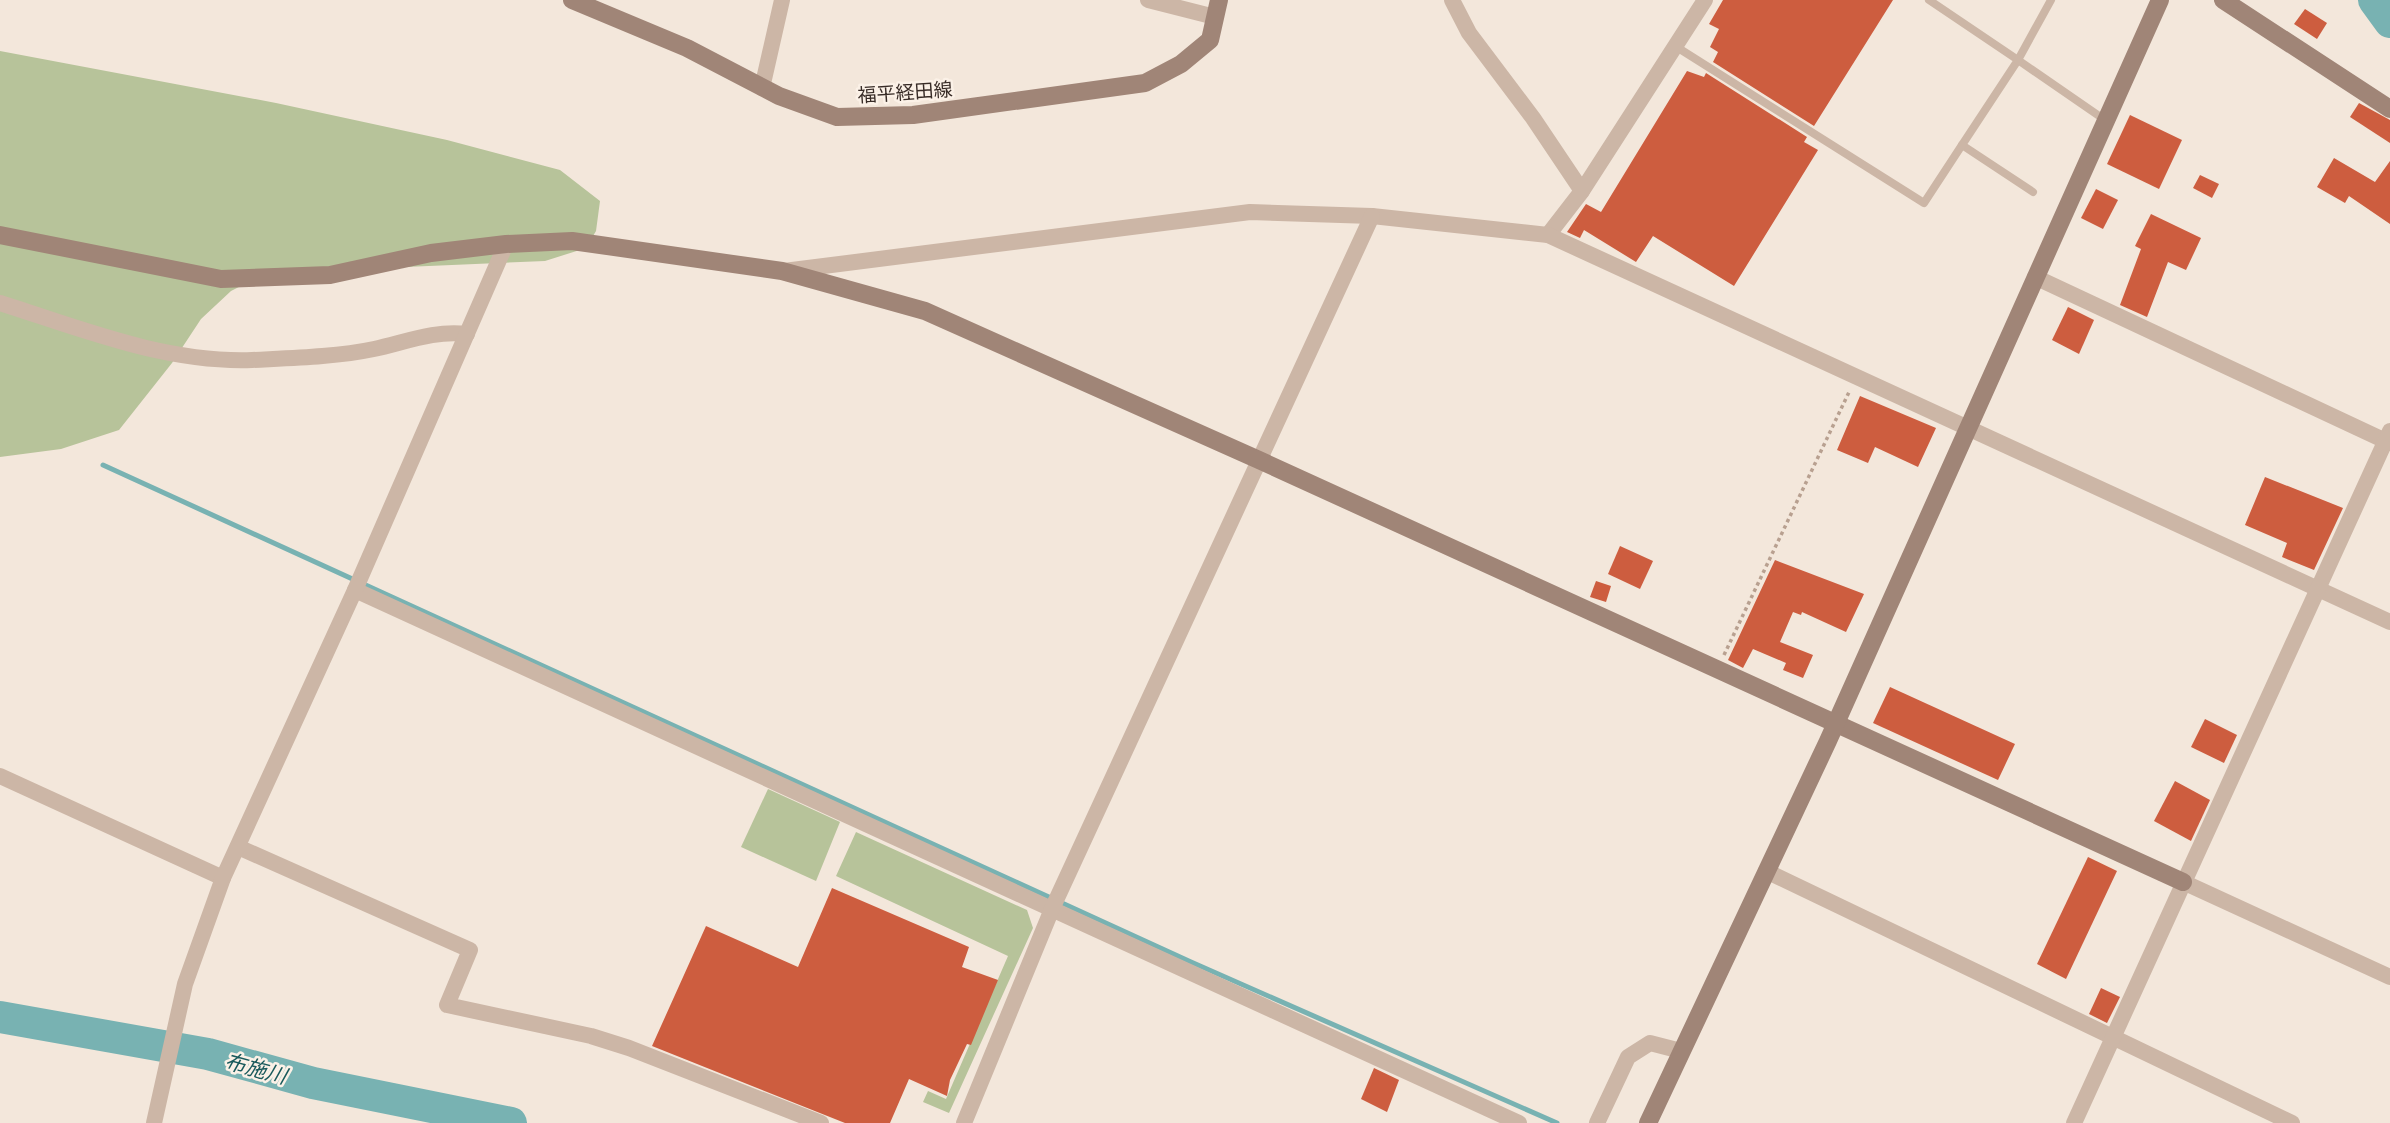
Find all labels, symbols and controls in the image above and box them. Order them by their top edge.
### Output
street label: 福平経田線 [857,76,953,108]
water label: 布施川 [222,1046,292,1090]

